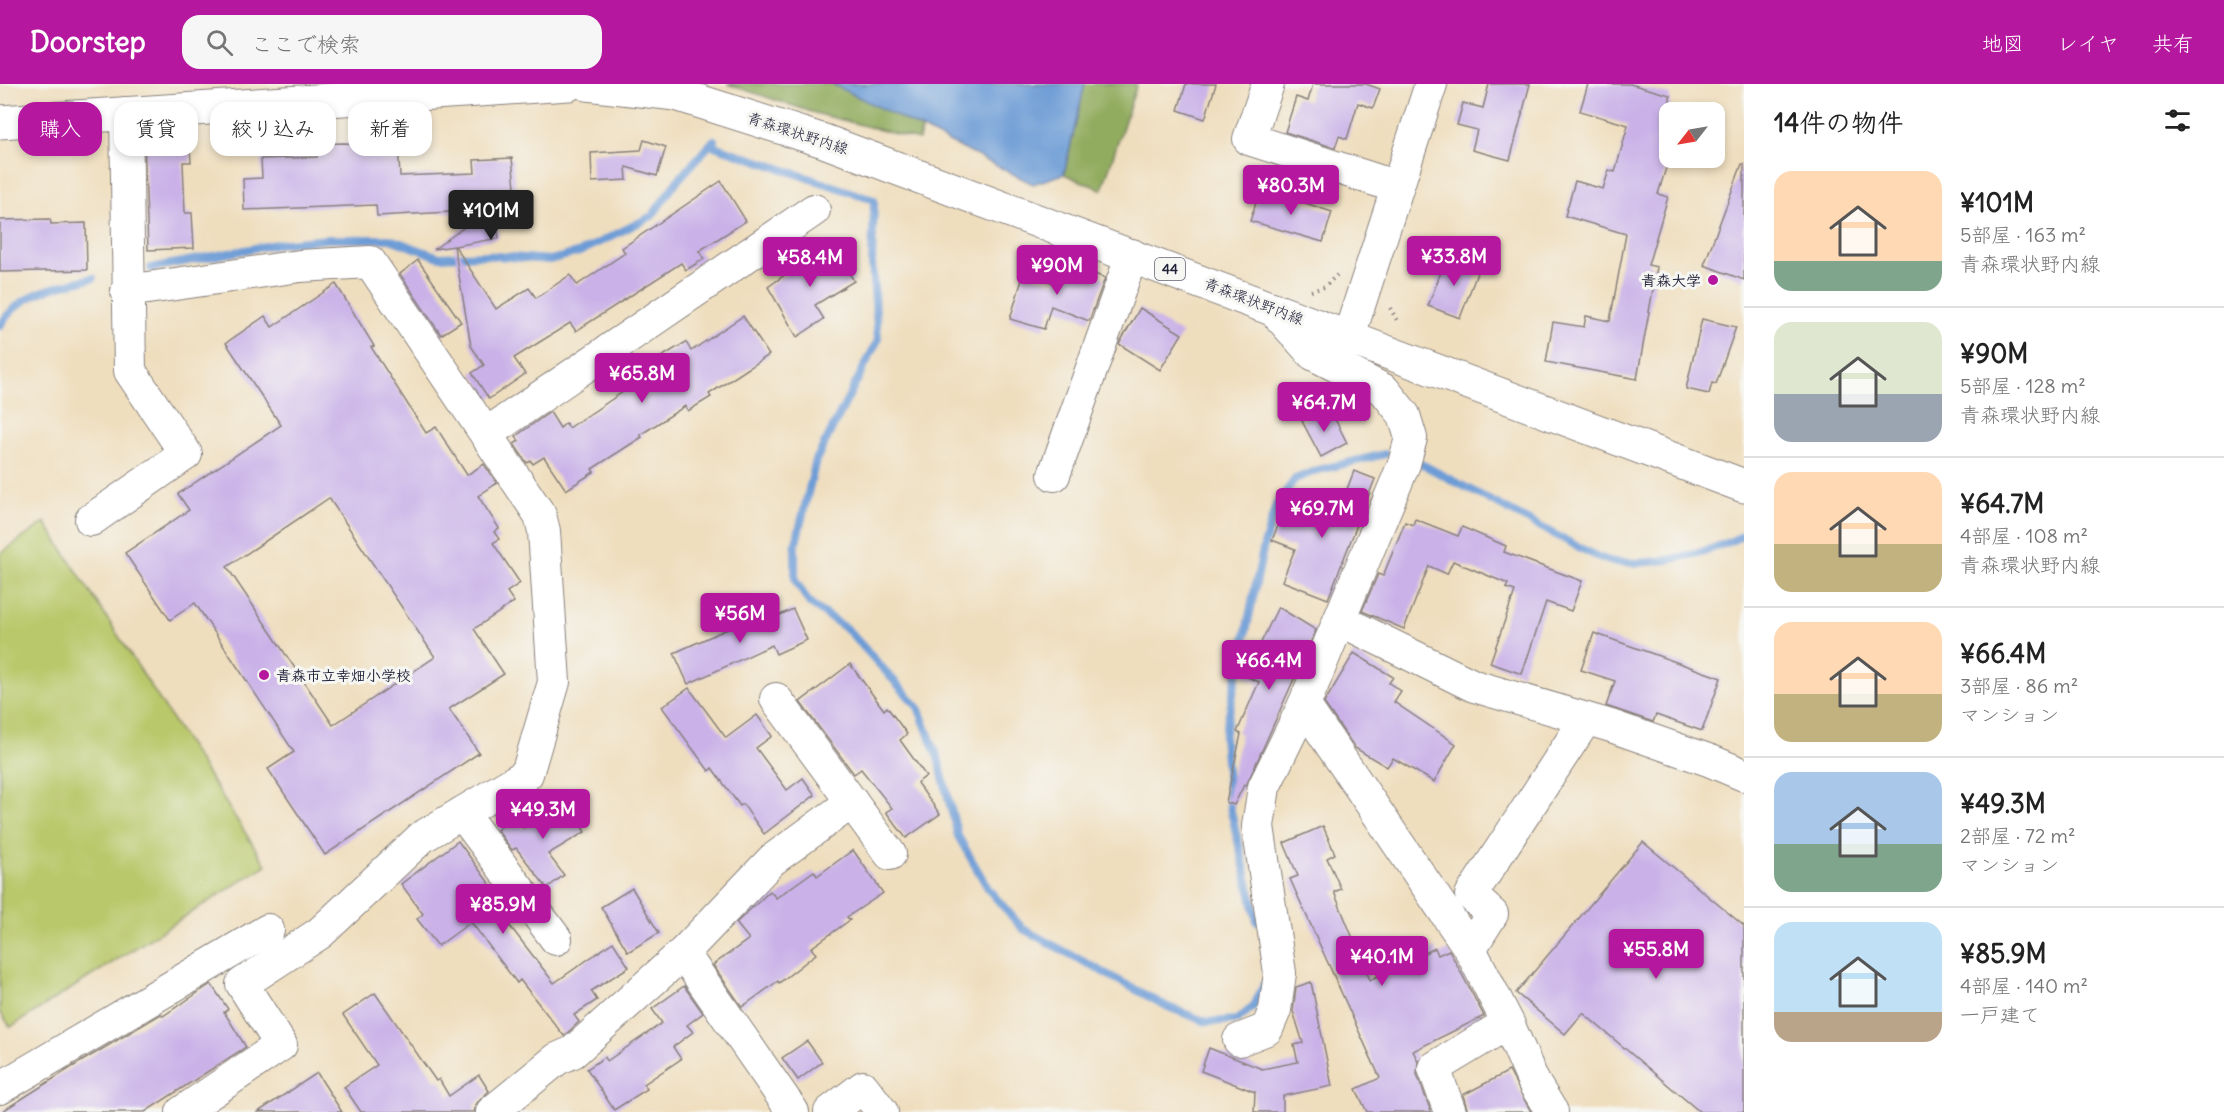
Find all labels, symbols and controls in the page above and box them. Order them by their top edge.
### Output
search box [182,15,602,69]
text: Doorstep [30,24,146,60]
icon: search [203,26,236,59]
text: ここで検索 [251,30,361,58]
text: 地図 [1982,30,2024,57]
text: レイヤ [2057,30,2119,57]
text: 共有 [2152,30,2194,57]
chip: 購入 [18,102,102,156]
chip: 賃貸 [114,102,198,156]
chip: 絞り込み [210,102,336,156]
chip: 新着 [348,102,432,156]
north arrow [1659,102,1725,168]
map controls [1659,102,1725,168]
icon: filters [2161,104,2194,137]
text: 14件の物件 [1774,106,1903,139]
street label: 青森環状野内線 [745,108,851,158]
pin: ¥80.3M [1242,165,1340,216]
text: ¥80.3M [1257,172,1325,197]
text: ¥101M [1960,186,2034,219]
pin: ¥101M [449,190,533,241]
icon: home [1822,195,1894,267]
text: ¥101M [463,197,519,222]
text: 5部屋 · 163 m² [1960,222,2086,247]
pin: ¥33.8M [1405,236,1503,287]
pin: ¥58.4M [761,237,859,288]
text: ¥33.8M [1421,243,1487,268]
text: ¥58.4M [777,244,843,269]
pin: ¥90M [1021,245,1093,296]
text: 青森環状野内線 [1960,251,2100,276]
text: ¥90M [1031,252,1083,277]
road number: 44 [1155,258,1185,280]
place label: 青森大学 [1641,271,1701,290]
street label: 青森環状野内線 [1202,273,1306,329]
marker: 青森大学 [1706,273,1720,287]
text: ¥90M [1960,337,2028,370]
icon: home [1822,346,1894,418]
pin: ¥65.8M [593,353,691,404]
text: ¥65.8M [609,360,675,385]
text: 5部屋 · 128 m² [1960,373,2086,398]
pin: ¥64.7M [1275,382,1373,433]
text: ¥64.7M [1292,389,1356,414]
text: 青森環状野内線 [1960,402,2100,427]
text: ¥64.7M [1960,487,2044,520]
pin: ¥69.7M [1273,488,1371,539]
text: ¥69.7M [1290,495,1354,520]
icon: home [1822,496,1894,568]
text: 4部屋 · 108 m² [1960,523,2088,548]
text: 青森環状野内線 [1960,552,2100,577]
pin: ¥56M [704,593,776,644]
text: ¥56M [715,600,765,625]
text: ¥66.4M [1960,637,2046,670]
pin: ¥66.4M [1220,640,1318,691]
icon: home [1822,646,1894,718]
text: ¥66.4M [1236,647,1302,672]
place label: 青森市立幸畑小学校 [276,666,411,685]
marker: 青森市立幸畑小学校 [257,668,271,682]
text: 3部屋 · 86 m² [1960,673,2078,698]
text: マンション [1960,702,2059,727]
text: ¥49.3M [1960,787,2046,820]
pin: ¥49.3M [494,789,592,840]
text: ¥49.3M [510,796,576,821]
icon: home [1822,796,1894,868]
text: 2部屋 · 72 m² [1960,823,2075,848]
text: マンション [1960,852,2059,877]
pin: ¥85.9M [454,884,552,935]
text: ¥85.9M [470,891,536,916]
pin: ¥55.8M [1607,929,1705,980]
pin: ¥40.1M [1333,936,1431,987]
text: ¥55.8M [1623,936,1689,961]
text: ¥85.9M [1960,937,2047,970]
text: ¥40.1M [1350,943,1414,968]
icon: home [1822,946,1894,1018]
text: 4部屋 · 140 m² [1960,973,2088,998]
text: 一戸建て [1960,1002,2040,1027]

